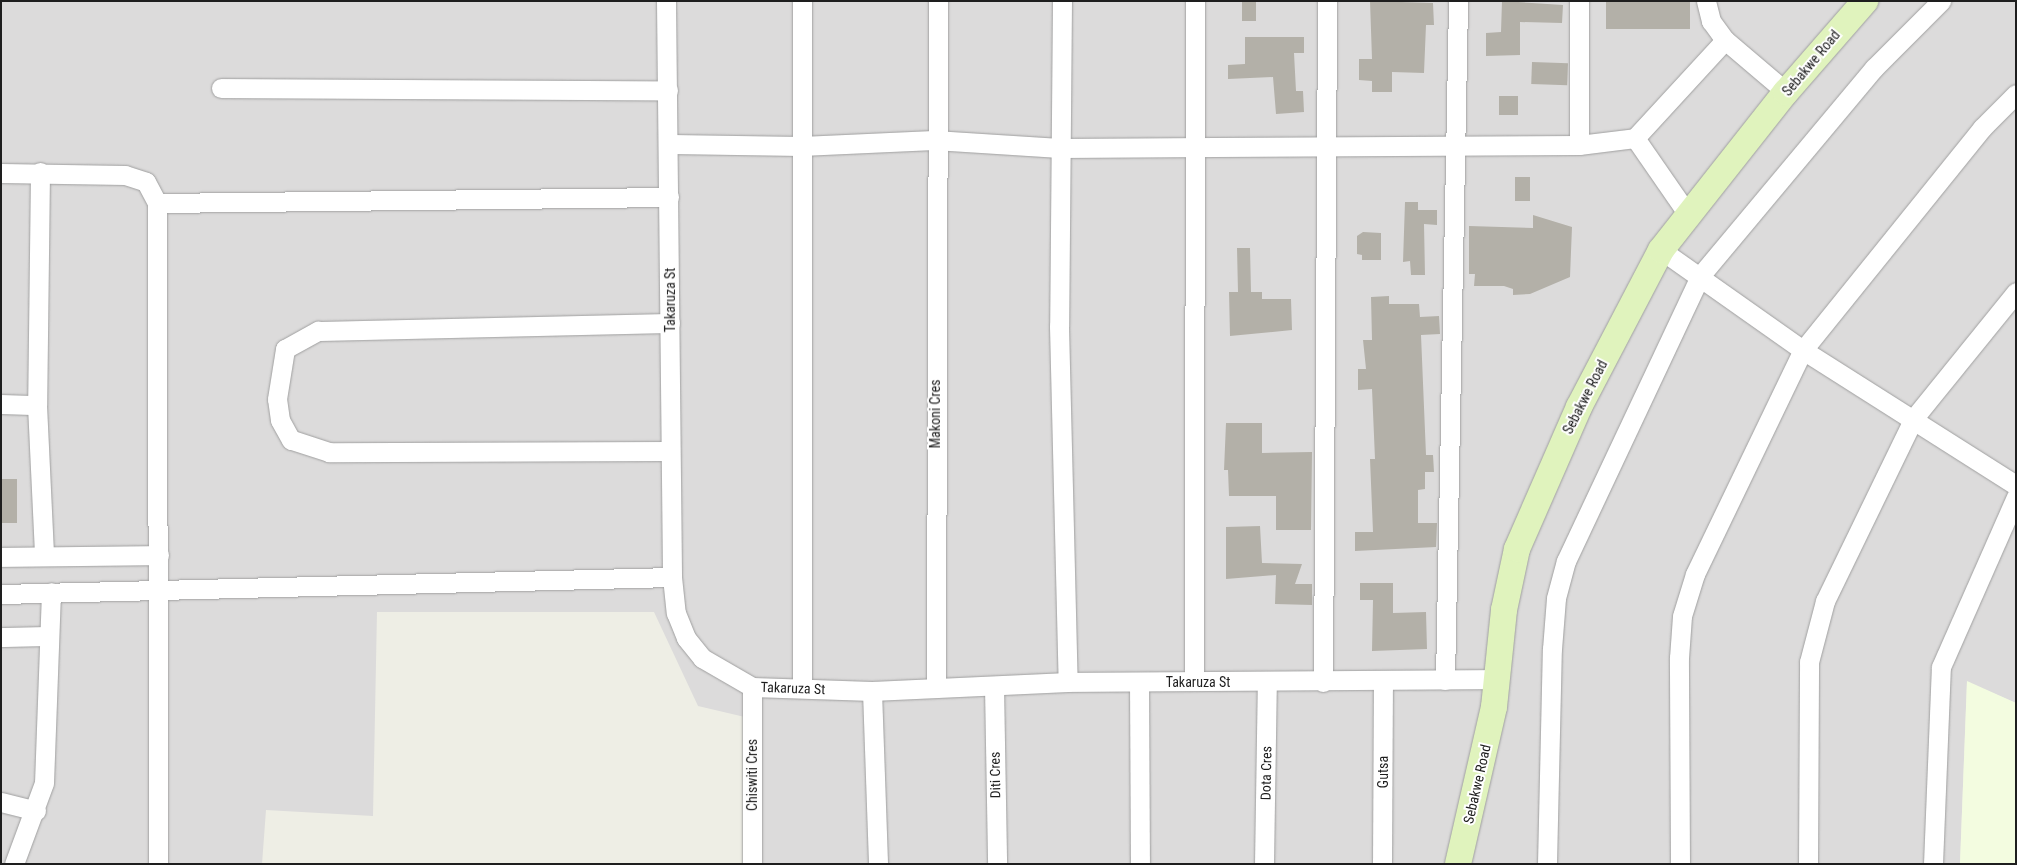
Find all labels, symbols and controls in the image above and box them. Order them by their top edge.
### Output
street label: Sebakwe Road [1779,27,1843,99]
street label: Takaruza St [662,268,678,332]
street label: Sebakwe Road [1559,357,1611,437]
street label: Makoni Cres [927,380,943,448]
street label: Takaruza St [1166,674,1230,690]
street label: Takaruza St [760,678,826,698]
street label: Chiswiti Cres [744,739,760,811]
street label: Sebakwe Road [1460,743,1494,825]
street label: Dota Cres [1257,746,1275,800]
street label: Diti Cres [986,751,1004,799]
street label: Gutsa [1375,756,1391,788]

